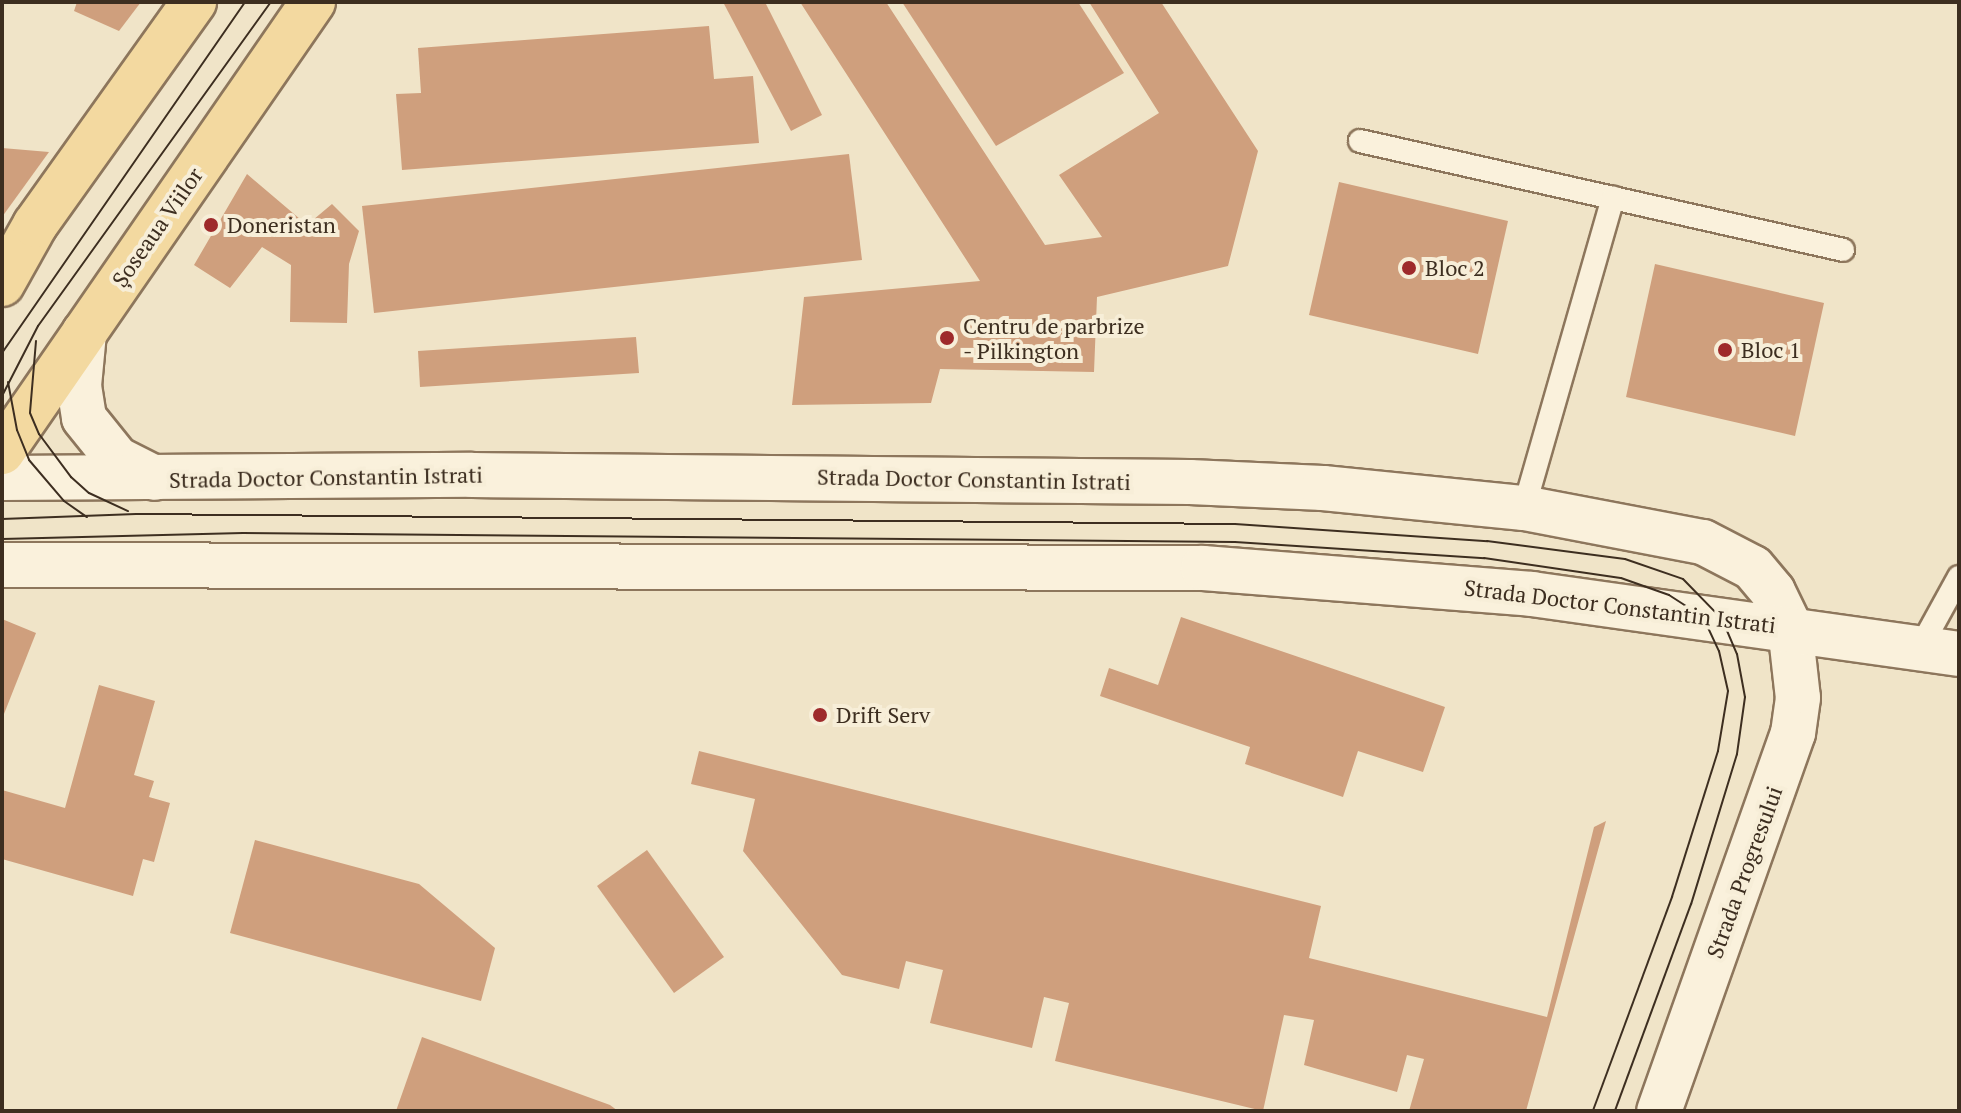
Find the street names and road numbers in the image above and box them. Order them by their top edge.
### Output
street label: Șoseaua Viilor [106,162,208,292]
street label: Strada Doctor Constantin Istrati [169,461,483,493]
street label: Strada Doctor Constantin Istrati [817,463,1131,495]
street label: Strada Doctor Constantin Istrati [1463,574,1777,638]
street label: Strada Progresului [1701,782,1787,962]

